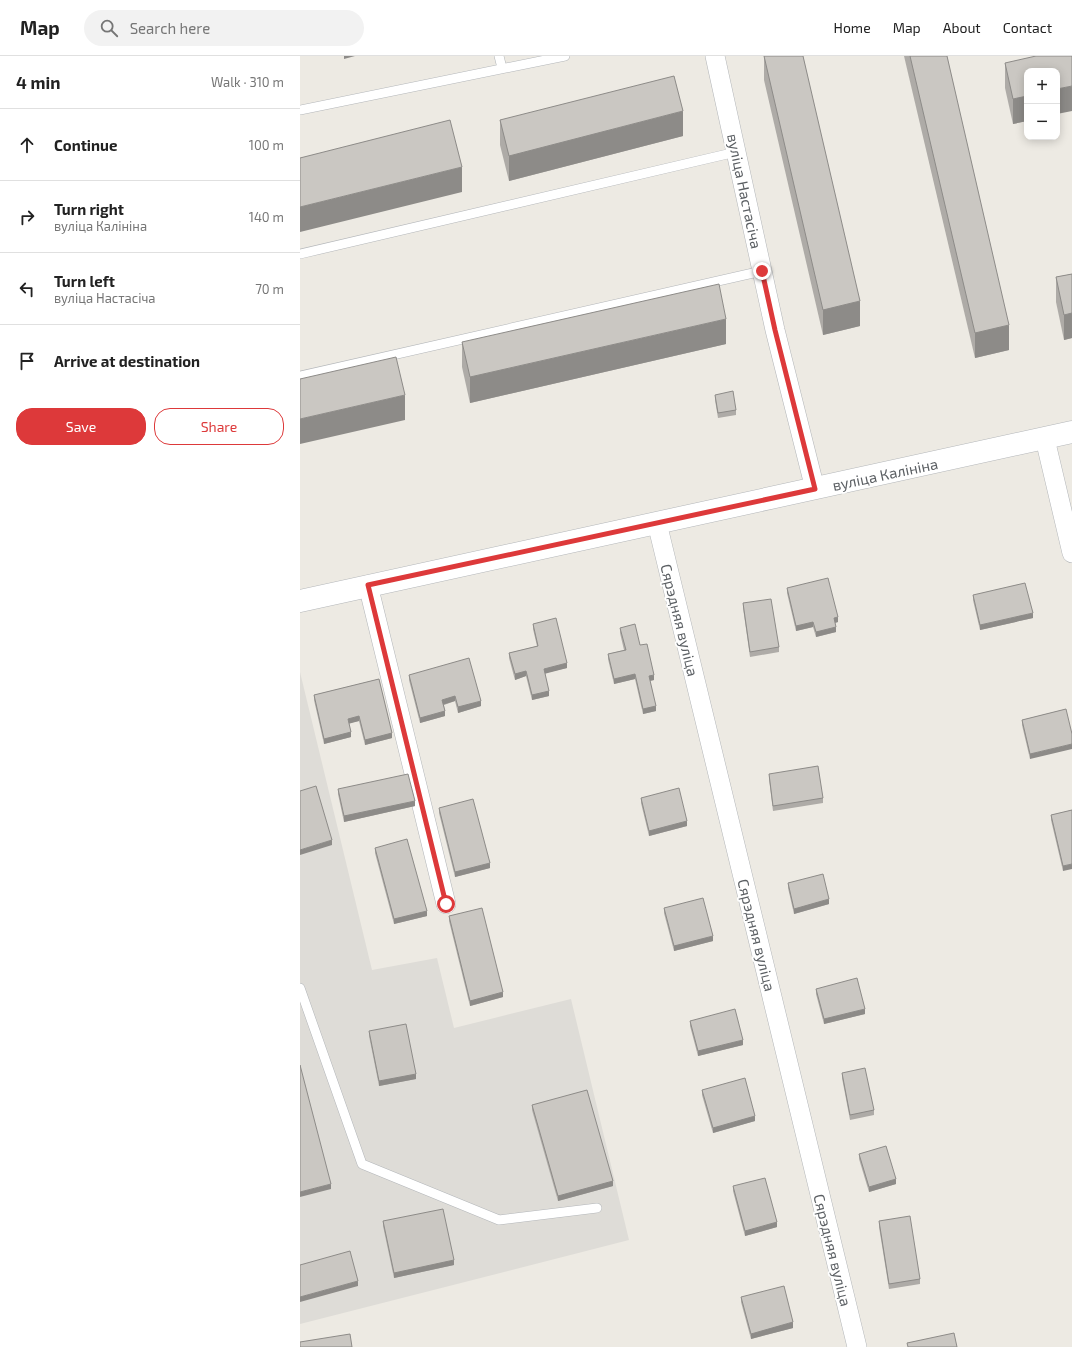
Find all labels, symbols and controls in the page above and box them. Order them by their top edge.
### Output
search box [84,10,364,46]
text: Map [20,16,60,39]
icon: search [98,17,120,39]
text: Search here [130,19,210,37]
text: Home [834,19,871,36]
text: Map [893,19,921,36]
text: About [943,19,981,36]
text: Contact [1003,19,1052,36]
map controls [1024,68,1060,140]
button: + [1024,68,1060,104]
text: 4 min [16,72,60,92]
text: Walk · 310 m [211,74,284,90]
button: − [1024,104,1060,140]
street label: вуліца Настасіча [723,132,766,250]
icon: ahead [16,134,38,156]
text: Continue [54,136,117,154]
text: 100 m [249,137,284,153]
text: Turn right [54,200,124,218]
icon: right [16,206,38,228]
text: 140 m [249,209,284,225]
text: вуліца Калініна [54,218,147,234]
route end [753,262,771,280]
text: Turn left [54,272,115,290]
icon: left [16,278,38,300]
text: 70 m [255,281,284,297]
text: вуліца Настасіча [54,290,156,306]
icon: arrive [16,350,38,372]
text: Arrive at destination [54,352,200,370]
button: Save [16,408,146,445]
button: Share [154,408,284,445]
street label: вуліца Калініна [831,454,940,495]
street label: Сярэдняя вуліца [656,562,703,678]
street label: Сярэдняя вуліца [733,877,780,993]
route start [437,895,455,913]
street label: Сярэдняя вуліца [809,1192,856,1308]

